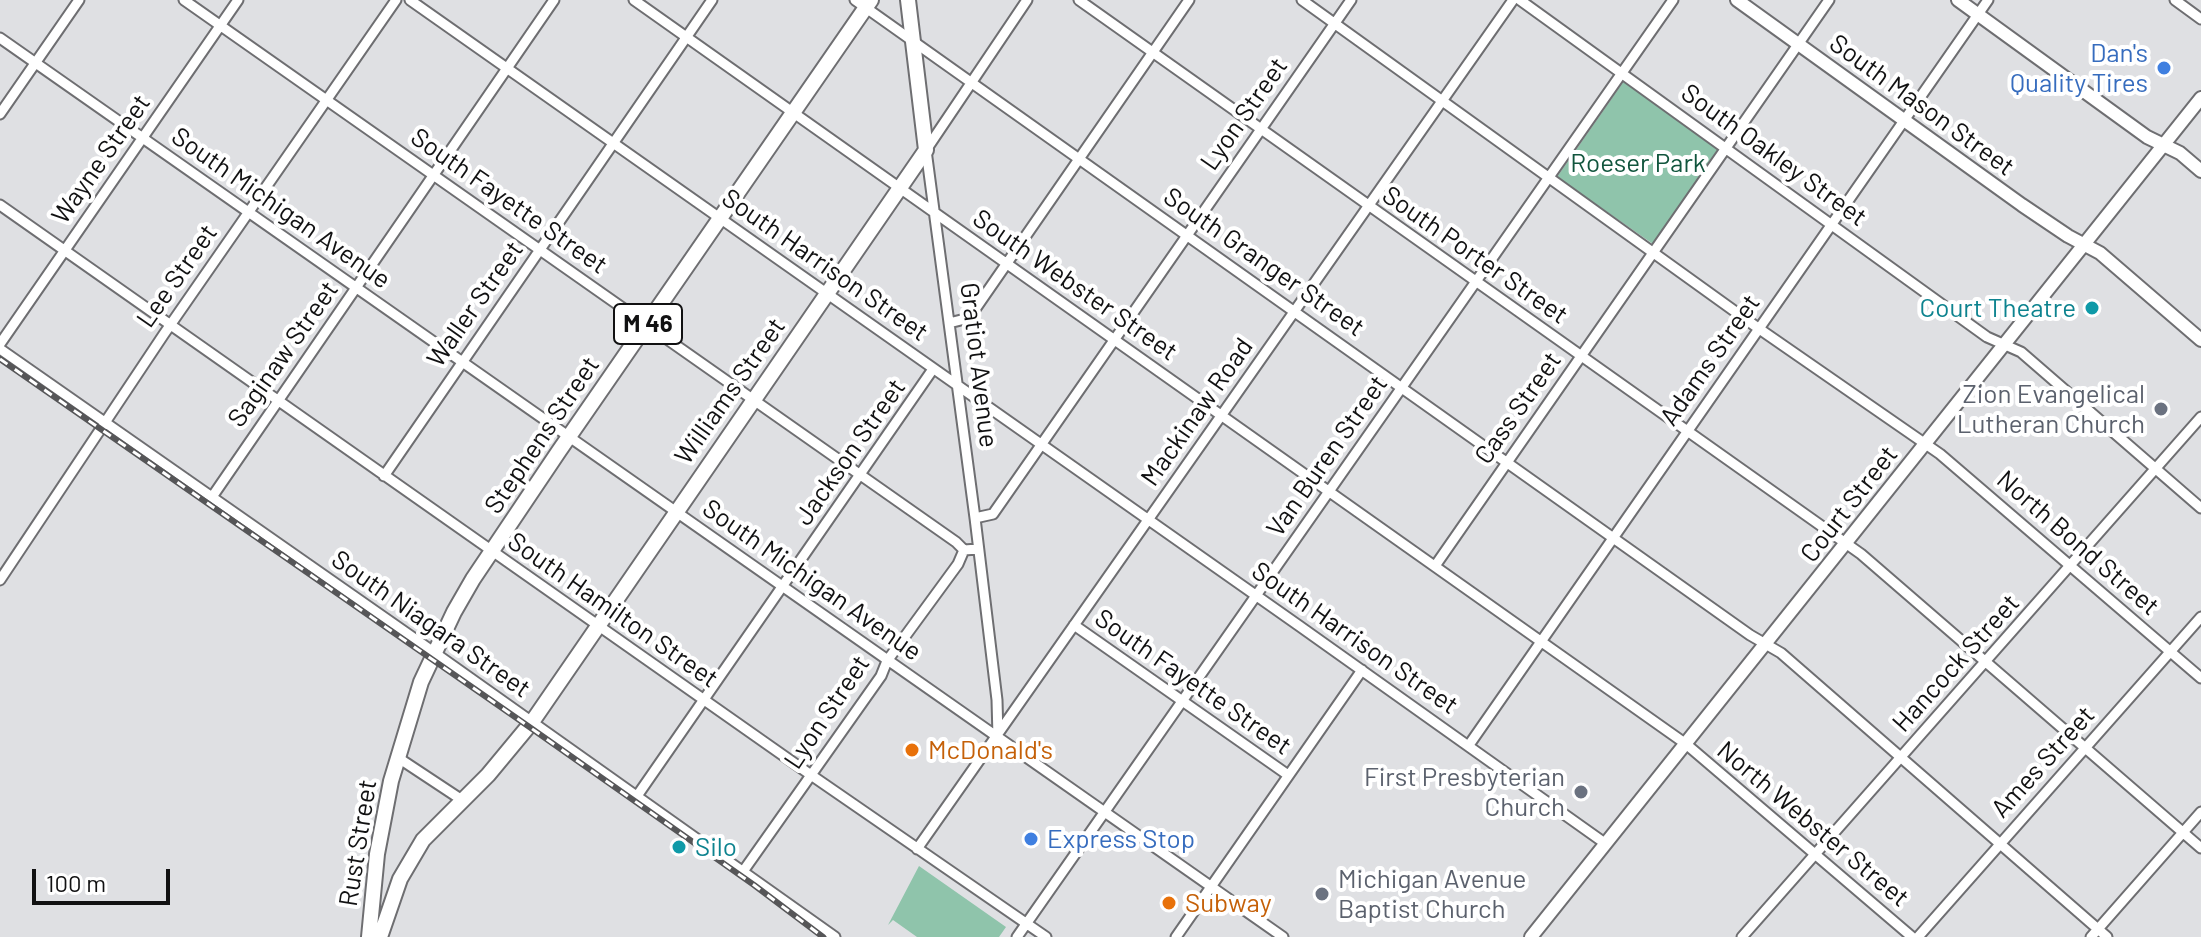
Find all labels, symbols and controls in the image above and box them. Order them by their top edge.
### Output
street label: South Mason Street [1824,28,2020,182]
place label: Dan's Quality Tires [2010,37,2148,98]
street label: Lyon Street [1194,52,1294,176]
marker: Dan's Quality Tires [2155,59,2173,77]
street label: South Oakley Street [1675,77,1873,233]
street label: Wayne Street [45,88,157,230]
street label: South Michigan Avenue [165,121,397,295]
street label: South Fayette Street [405,121,613,281]
park label: Roeser Park [1570,147,1706,179]
street label: South Porter Street [1376,179,1574,331]
street label: South Granger Street [1158,181,1370,343]
street label: South Harrison Street [716,182,934,348]
street label: South Webster Street [967,203,1183,367]
street label: Lee Street [130,218,224,334]
street label: Waller Street [420,235,530,373]
street label: Saginaw Street [221,275,345,433]
street label: Gratiot Avenue [953,281,1005,449]
street label: Adams Street [1653,288,1767,432]
place label: Court Theatre [1919,292,2076,324]
marker: Court Theatre [2083,299,2101,317]
road number: M 46 [614,304,682,344]
street label: Williams Street [668,312,792,470]
street label: Mackinaw Road [1134,332,1260,492]
street label: Cass Street [1468,346,1568,470]
street label: Stephens Street [478,350,606,520]
street label: Van Buren Street [1260,369,1394,543]
street label: Jackson Street [788,373,912,531]
place label: Zion Evangelical Lutheran Church [1957,378,2145,440]
marker: Zion Evangelical Lutheran Church [2152,400,2170,418]
street label: Court Street [1794,439,1904,569]
street label: North Bond Street [1990,464,2166,622]
street label: South Michigan Avenue [696,493,928,667]
street label: South Hamilton Street [502,526,724,694]
street label: South Niagara Street [326,544,536,704]
street label: South Harrison Street [1246,555,1464,721]
street label: Hancock Street [1886,588,2026,738]
street label: South Fayette Street [1089,602,1297,762]
street label: Lyon Street [778,649,876,775]
street label: Ames Street [1985,700,2101,824]
place label: McDonald's [928,734,1053,766]
street label: North Webster Street [1711,735,1915,913]
marker: McDonald's [903,741,921,759]
place label: First Presbyterian Church [1364,761,1565,822]
street label: Rust Street [333,777,383,909]
marker: First Presbyterian Church [1572,783,1590,801]
place label: Express Stop [1047,823,1195,855]
marker: Express Stop [1022,830,1040,848]
place label: Silo [695,831,737,863]
marker: Silo [670,838,688,856]
scale bar [36,853,174,903]
place label: Michigan Avenue Baptist Church [1338,863,1526,924]
text: 100 m [46,868,106,897]
marker: Michigan Avenue Baptist Church [1313,885,1331,903]
place label: Subway [1185,887,1272,919]
marker: Subway [1160,894,1178,912]

